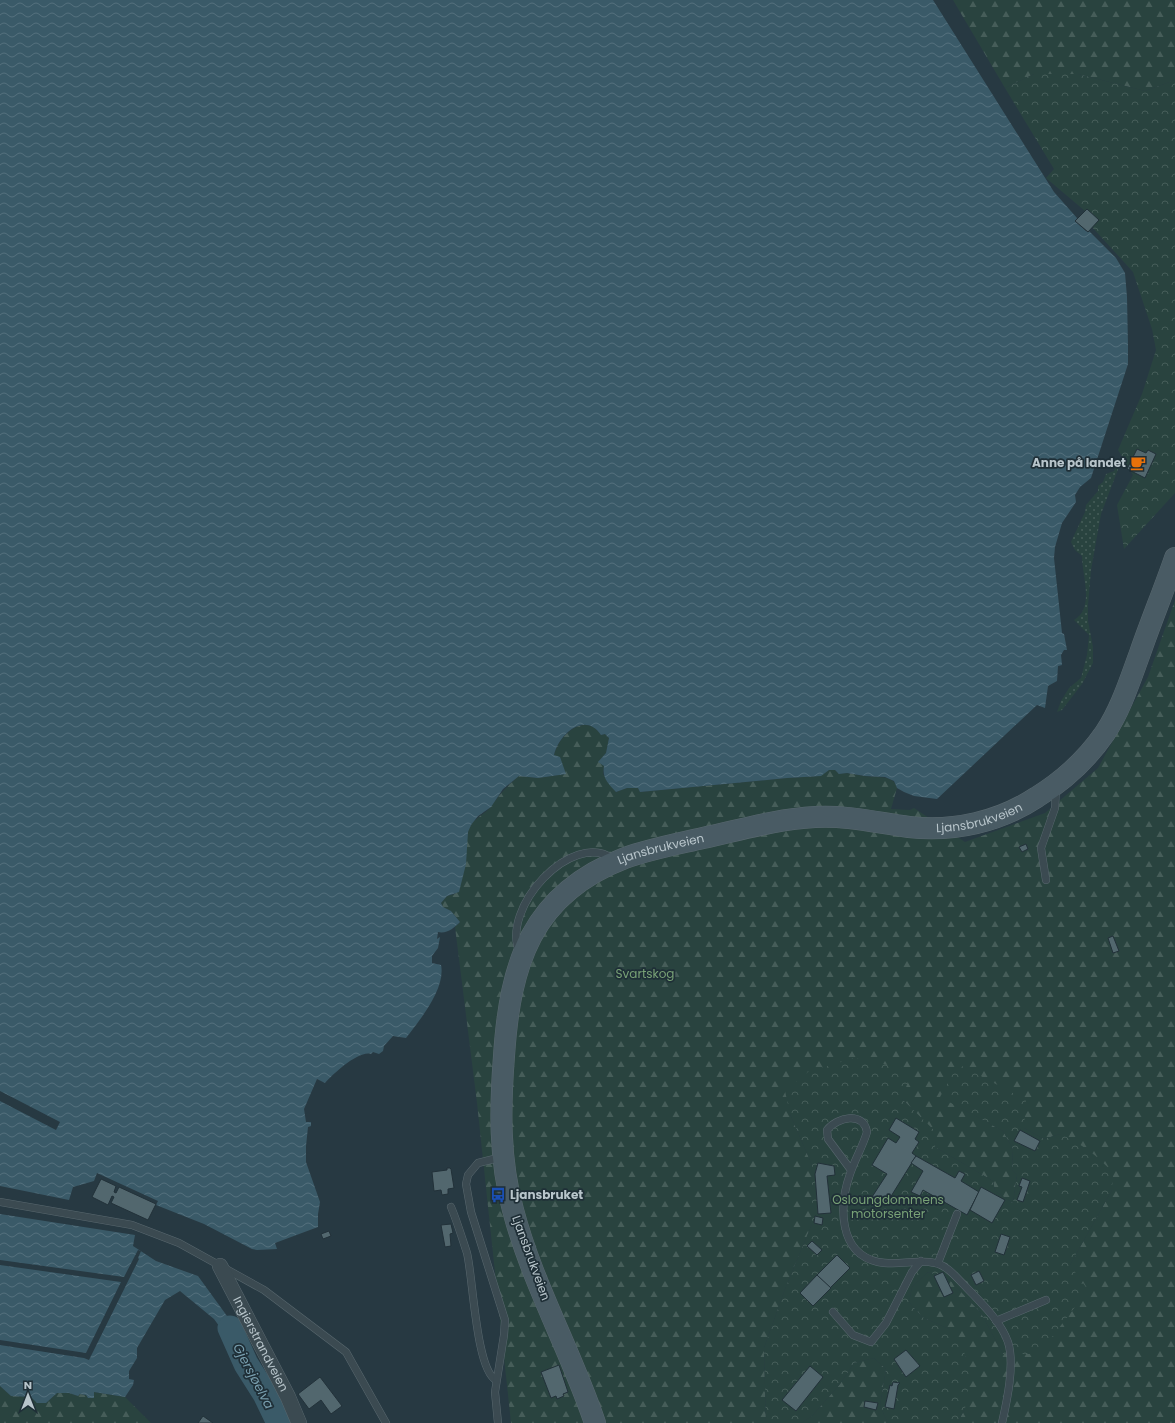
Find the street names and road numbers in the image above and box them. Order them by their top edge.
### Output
street label: Ljansbrukveien [936,798,1025,836]
street label: Ljansbrukveien [615,829,706,868]
street label: Ljansbrukveien [508,1213,555,1303]
street label: Ingierstrandveien [229,1293,293,1394]

